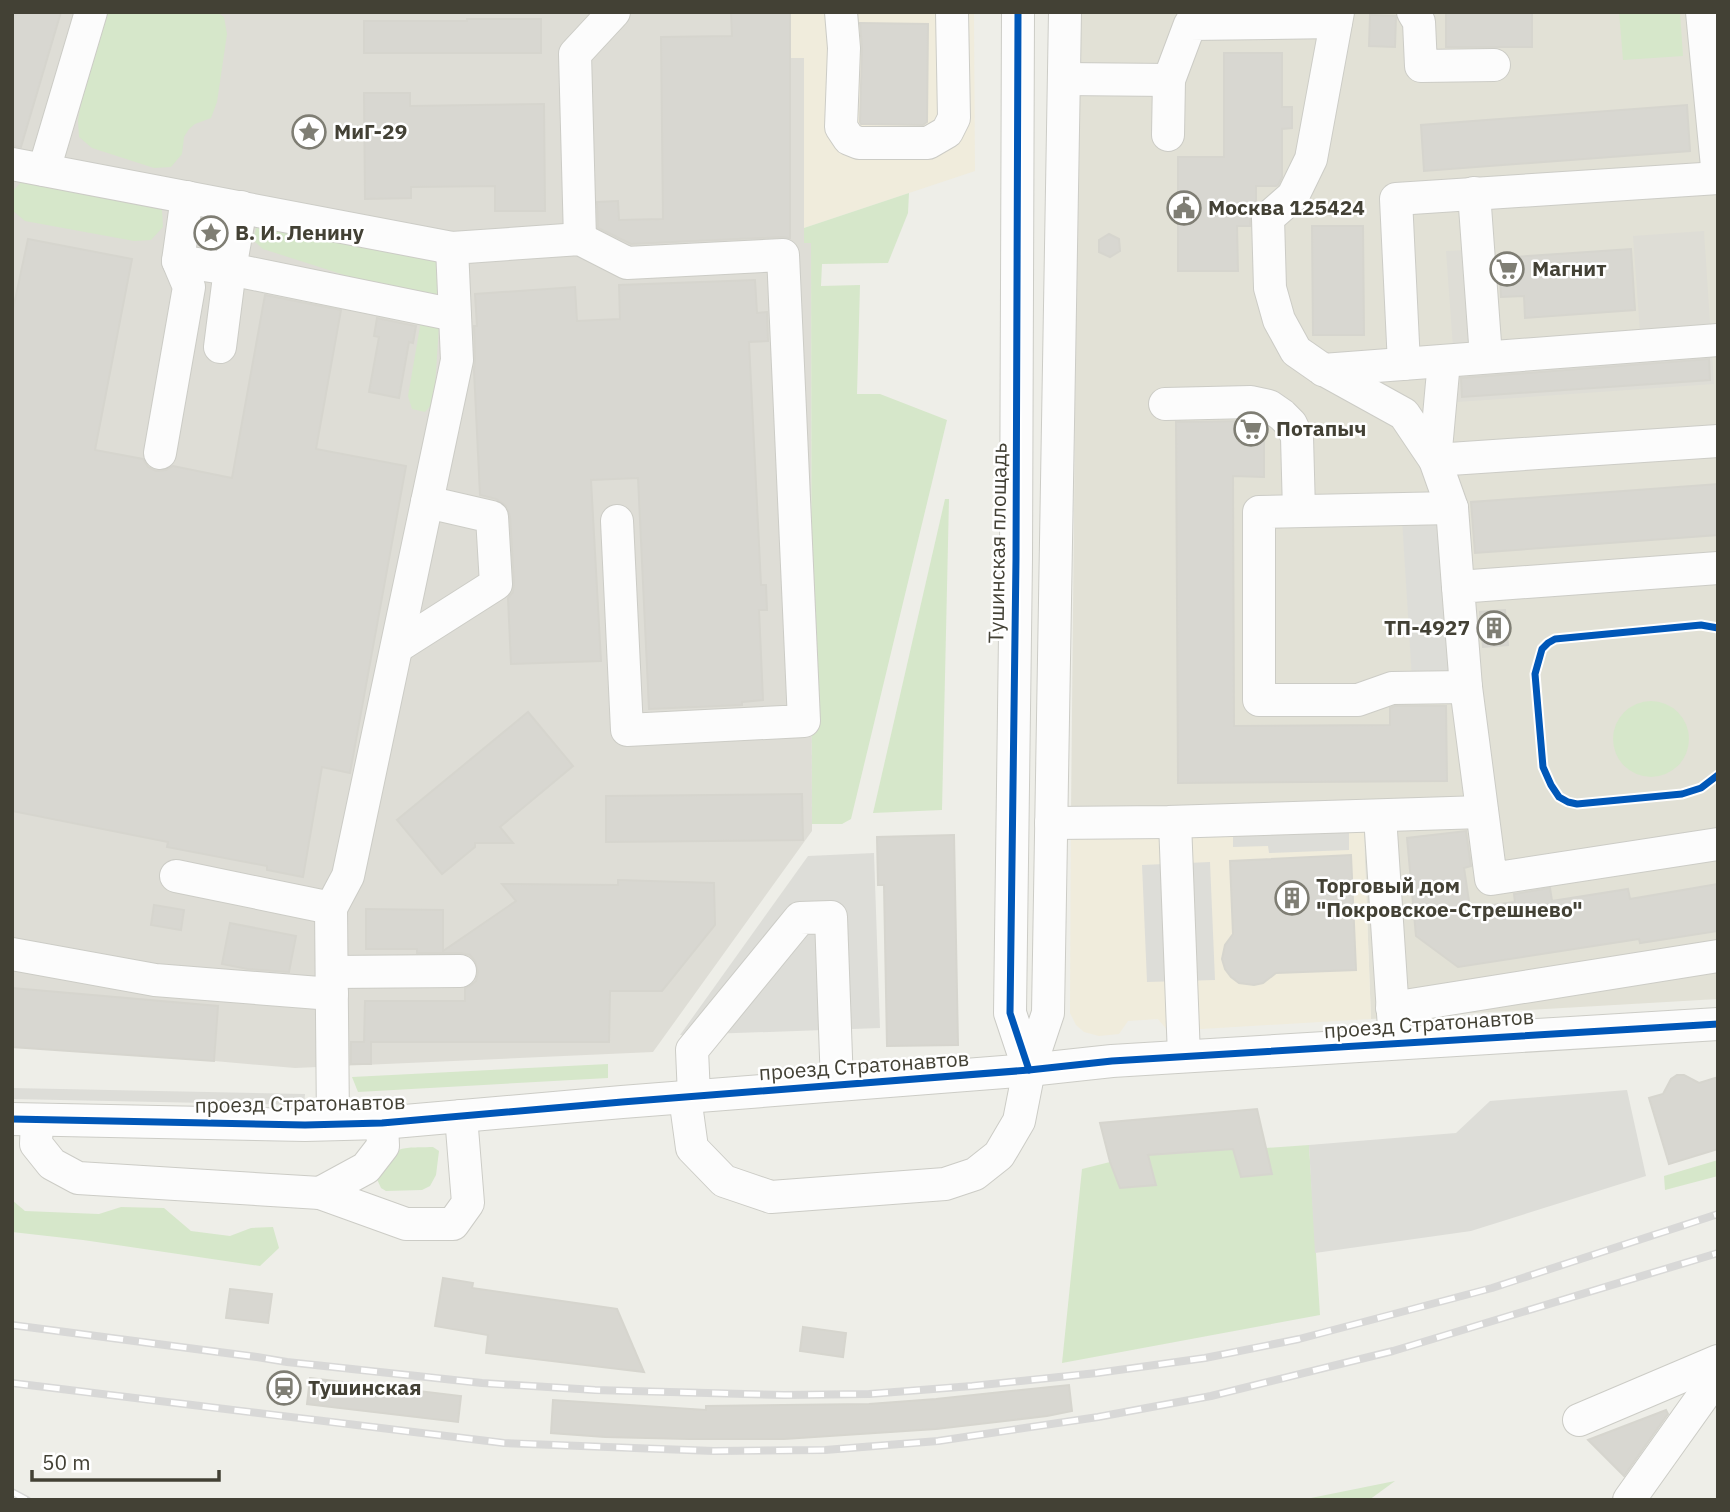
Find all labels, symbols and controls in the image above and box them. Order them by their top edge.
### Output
place icon: МиГ-29 [290,113,328,151]
place label: МиГ-29 [334,117,407,145]
public building icon: Москва 125424 [1165,189,1203,227]
place label: Москва 125424 [1208,193,1365,221]
place icon: В. И. Ленину [192,214,230,252]
place label: В. И. Ленину [235,218,365,246]
supermarket icon: Магнит [1488,250,1526,288]
place label: Магнит [1532,254,1607,282]
supermarket icon: Потапыч [1232,410,1270,448]
place label: Потапыч [1276,414,1366,442]
street label: Тушинская площадь [981,442,1013,643]
building icon: ТП-4927 [1475,609,1513,647]
place label: ТП-4927 [1384,613,1470,641]
place label: Торговый дом "Покровское-Стрешнево" [1316,871,1583,923]
building icon: Торговый дом "Покровское-Стрешнево" [1273,879,1311,917]
street label: проезд Стратонавтов [1323,1002,1535,1044]
street label: проезд Стратонавтов [758,1044,970,1086]
street label: проезд Стратонавтов [194,1087,406,1119]
station icon: Тушинская [265,1369,303,1407]
place label: Тушинская [308,1373,422,1401]
scale bar [32,1438,219,1482]
text: 50 m [42,1448,91,1476]

